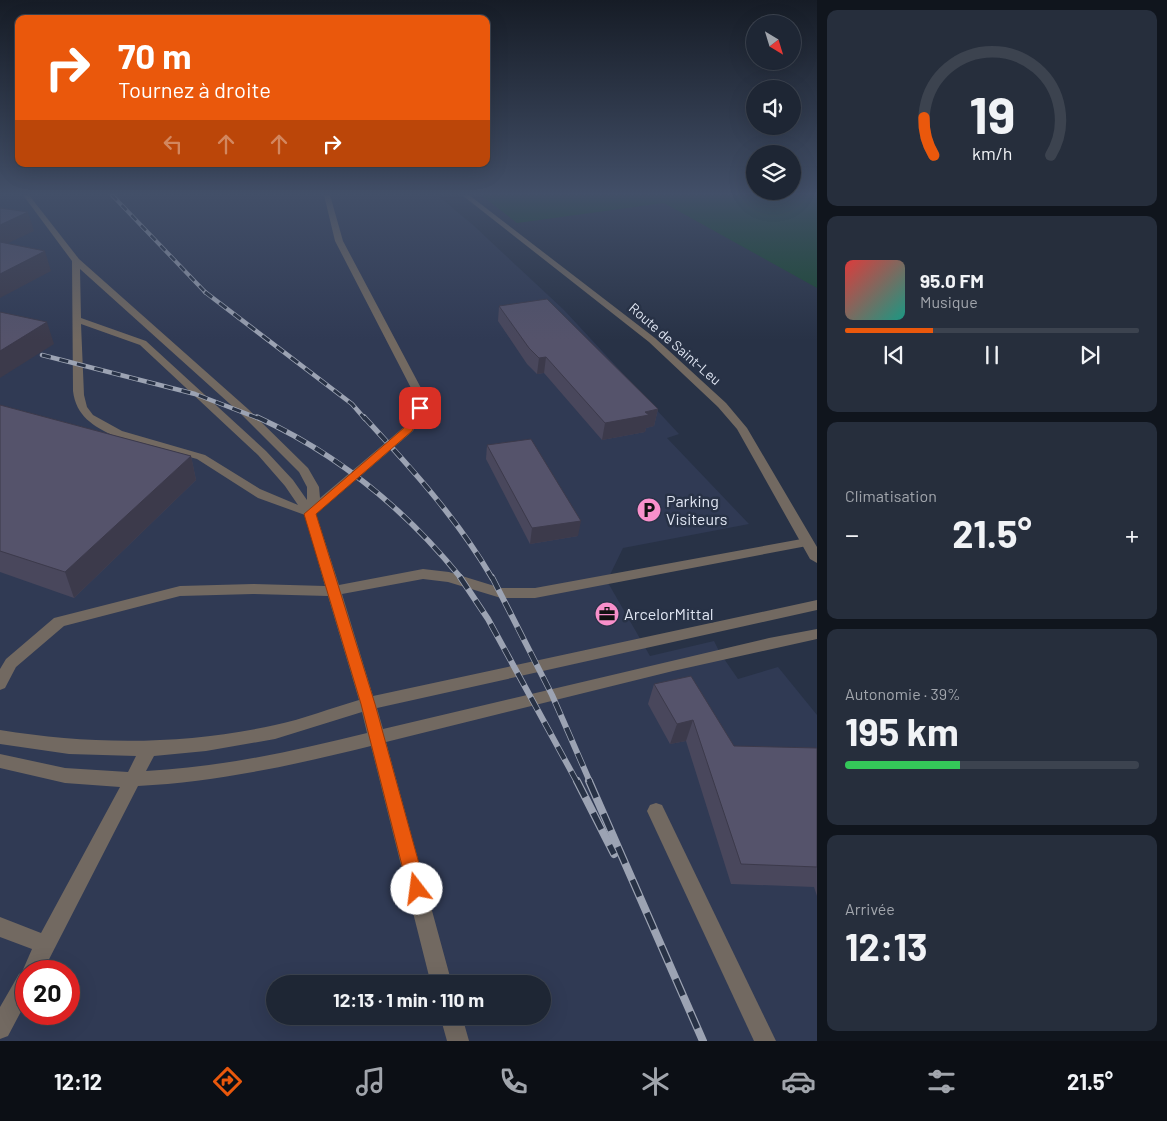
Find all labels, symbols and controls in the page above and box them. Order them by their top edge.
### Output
north arrow [746,15,801,70]
map controls [746,15,801,200]
text: 70 m [118,34,192,76]
icon: right [35,35,100,100]
text: Tournez à droite [118,76,271,102]
button: sound [746,80,801,135]
text: 19 [969,82,1015,144]
icon: left [159,130,187,158]
icon: ahead [212,130,240,158]
icon: ahead [265,130,293,158]
icon: right [318,130,346,158]
text: km/h [972,142,1012,164]
button: layers [746,145,801,200]
text: 95.0 FM [920,269,984,292]
text: Musique [920,292,978,311]
street label: Route de Saint-Leu [626,299,725,388]
icon: previous [880,341,908,369]
icon: pause [978,341,1006,369]
icon: next [1076,341,1104,369]
pin [399,387,441,429]
icon: arrive [406,394,434,422]
text: Climatisation [845,486,937,505]
place label: Parking Visiteurs [666,491,727,528]
parking icon: Parking Visiteurs [636,497,662,523]
text: 21.5° [952,510,1032,556]
text: − [845,517,859,551]
text: + [1125,517,1139,551]
office icon: ArcelorMittal [594,601,620,627]
place label: ArcelorMittal [624,604,714,623]
text: Autonomie · 39% [845,684,961,703]
text: 195 km [845,708,959,754]
position arrow [390,862,442,914]
text: Arrivée [845,899,895,918]
text: 12:13 [845,923,928,969]
speed limit sign: 20 [15,960,80,1025]
text: 12:13 · 1 min · 110 m [333,988,484,1011]
icon: directions [210,1064,245,1099]
icon: music [353,1064,388,1099]
icon: phone [496,1064,531,1099]
icon: climate [638,1064,673,1099]
icon: car [781,1064,816,1099]
icon: filters [924,1064,959,1099]
text: 12:12 [54,1068,102,1094]
text: 21.5° [1067,1068,1113,1094]

